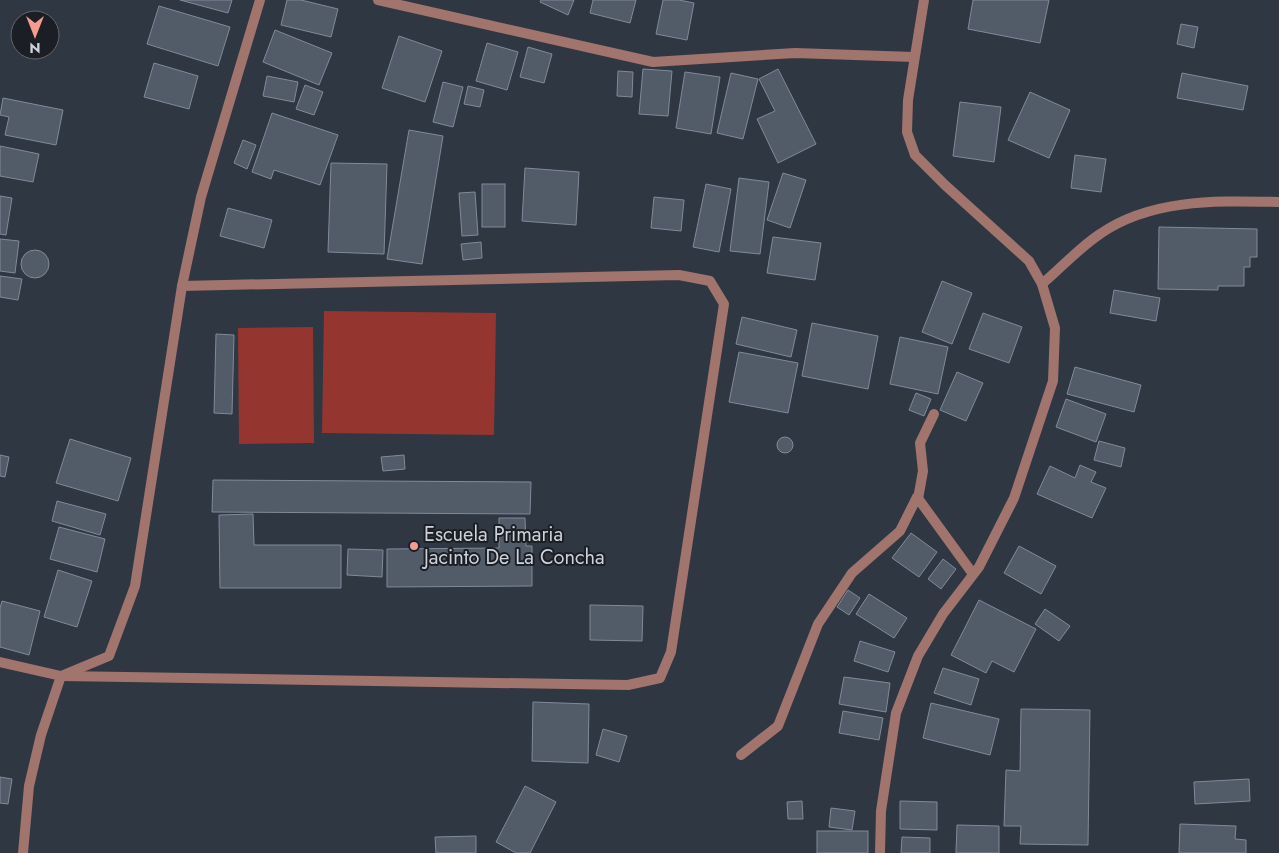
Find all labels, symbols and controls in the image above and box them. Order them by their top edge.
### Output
north arrow [10,10,60,60]
text: N [29,38,41,58]
place label: Escuela Primaria Jacinto De La Concha [421,520,605,572]
marker: Escuela Primaria Jacinto De La Concha [408,540,420,552]

